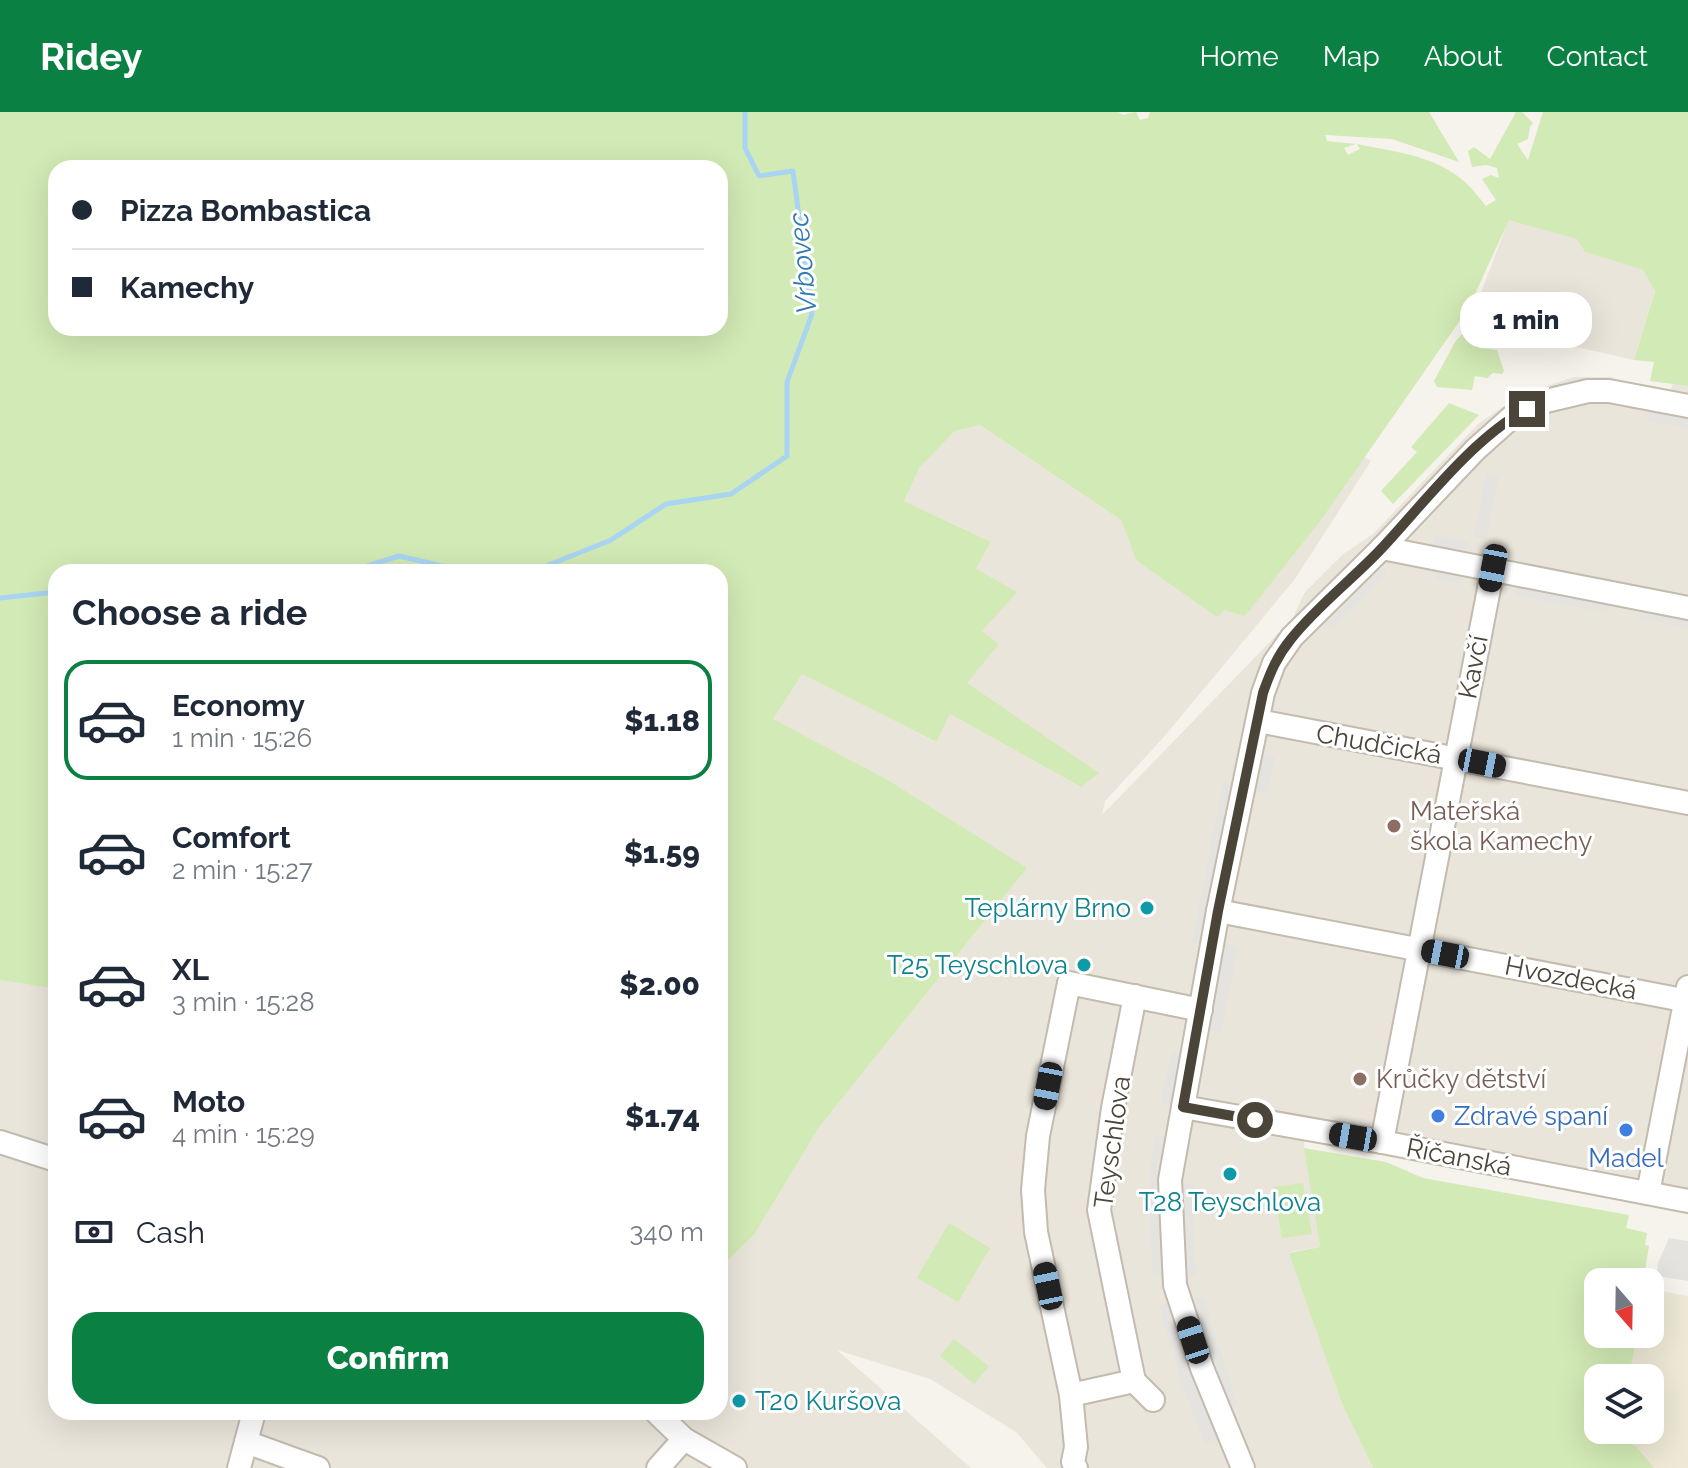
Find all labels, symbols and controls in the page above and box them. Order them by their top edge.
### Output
text: Ridey [40,34,142,79]
text: Home [1199,40,1279,73]
text: Map [1323,40,1380,73]
text: About [1424,40,1503,73]
text: Contact [1547,40,1648,73]
text: Pizza Bombastica [120,193,371,228]
water label: Vrbovec [782,210,823,315]
text: Kamechy [120,270,254,305]
callout: 1 min [1461,293,1593,349]
text: 1 min [1493,305,1559,335]
route end [1509,391,1545,427]
car [1477,542,1509,594]
text: Choose a ride [72,591,307,633]
street label: Kavčí [1452,633,1494,701]
icon: car [76,684,148,756]
text: Economy [172,688,305,723]
text: $1.18 [624,703,700,738]
street label: Chudčická [1314,718,1444,770]
text: 1 min · 15:26 [172,723,312,753]
car [1456,747,1508,779]
place label: Mateřská škola Kamechy [1410,796,1592,856]
icon: car [76,816,148,888]
marker: Mateřská škola Kamechy [1385,817,1403,835]
text: Comfort [172,820,291,855]
text: $1.59 [624,835,700,870]
text: 2 min · 15:27 [172,855,313,885]
place label: Teplárny Brno [964,893,1131,923]
marker: Teplárny Brno [1138,899,1156,917]
car [1419,938,1471,970]
icon: car [76,948,148,1020]
place label: T25 Teyschlova [887,950,1068,980]
street label: Hvozdecká [1502,951,1640,1005]
text: XL [172,952,209,987]
marker: T25 Teyschlova [1075,956,1093,974]
text: $2.00 [619,967,700,1002]
text: 3 min · 15:28 [172,987,315,1017]
car [1032,1060,1064,1112]
place label: Krůčky dětství [1376,1064,1547,1094]
marker: Krůčky dětství [1351,1070,1369,1088]
street label: Teyschlova [1088,1074,1136,1210]
icon: car [76,1080,148,1152]
text: Moto [172,1084,245,1119]
text: $1.74 [625,1099,700,1134]
place label: Zdravé spaní [1454,1101,1608,1131]
route start [1237,1102,1273,1138]
marker: Zdravé spaní [1429,1107,1447,1125]
text: 4 min · 15:29 [172,1119,315,1149]
car [1327,1121,1379,1153]
marker: Madel [1617,1121,1635,1139]
street label: Říčanská [1404,1131,1514,1182]
place label: Madel [1588,1143,1665,1173]
marker: T28 Teyschlova [1221,1165,1239,1183]
place label: T28 Teyschlova [1139,1187,1321,1217]
icon: cash [72,1210,116,1254]
text: Cash [136,1215,205,1250]
text: 340 m [629,1217,704,1247]
car [1031,1260,1065,1312]
north arrow [1584,1268,1664,1348]
map controls [1584,1268,1664,1444]
button: Confirm [72,1312,704,1404]
car [1174,1313,1212,1367]
button: layers [1584,1364,1664,1444]
place label: T20 Kuršova [755,1386,902,1416]
marker: T20 Kuršova [730,1392,748,1410]

